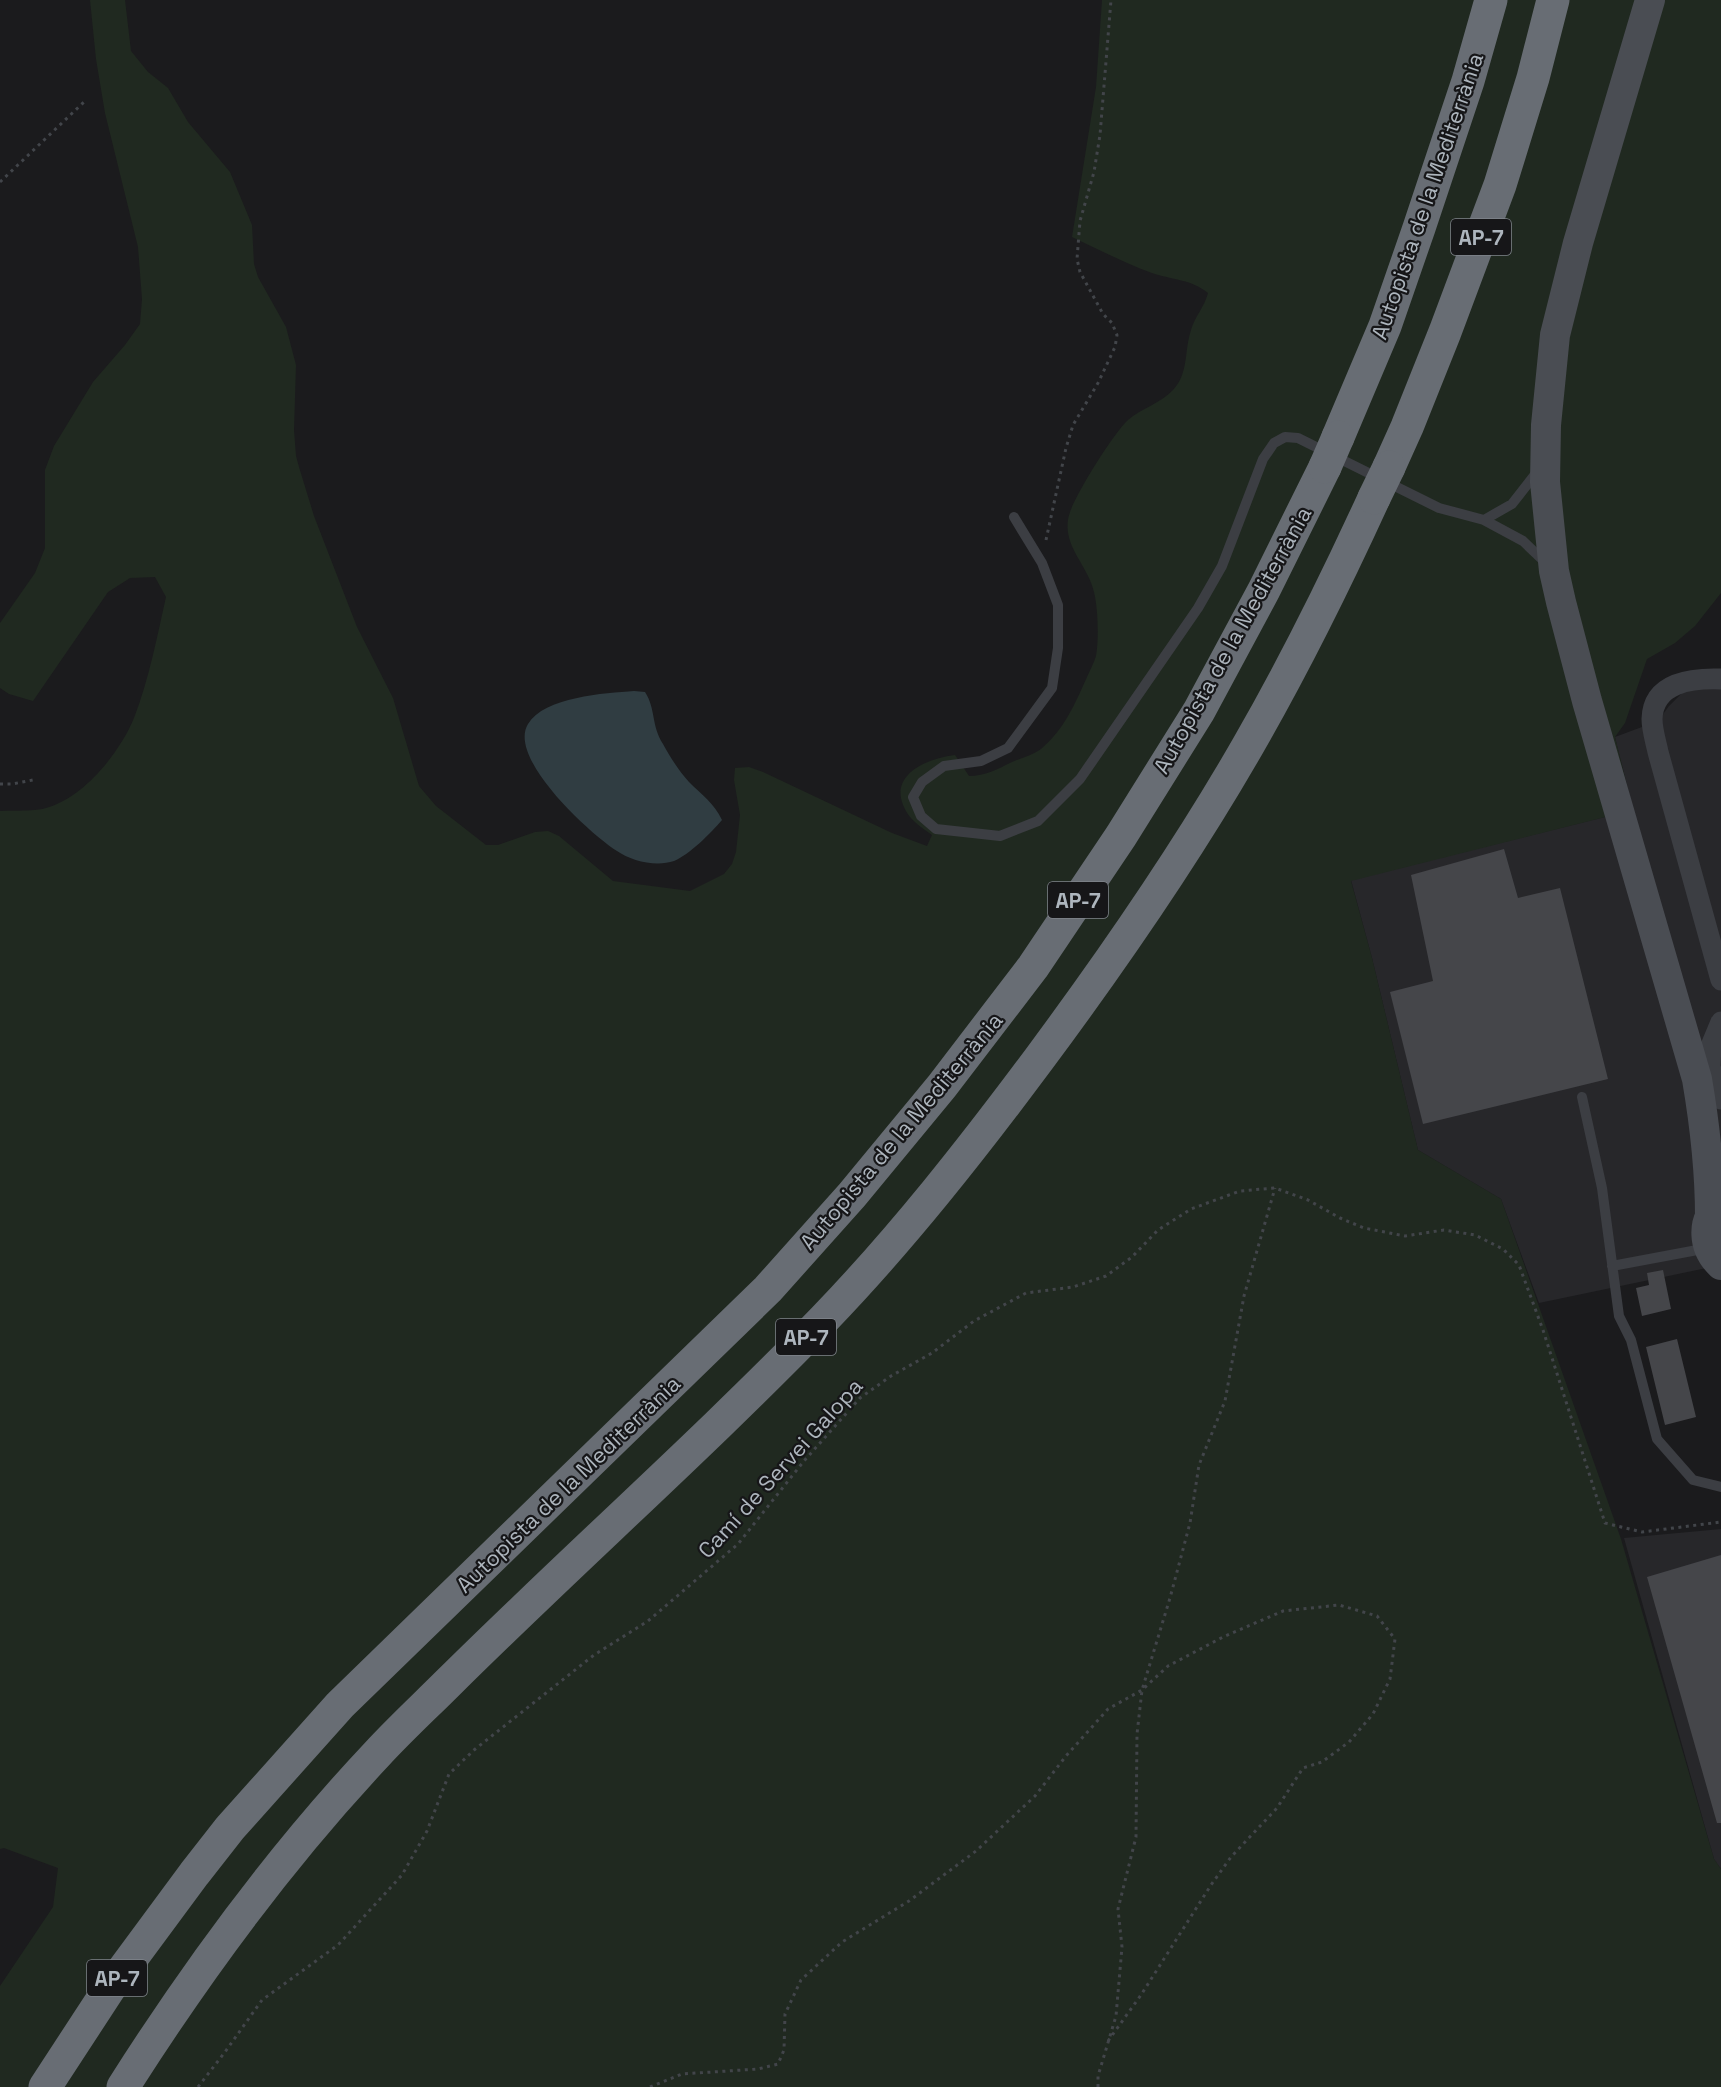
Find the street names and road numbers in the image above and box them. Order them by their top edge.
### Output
street label: Autopista de la Mediterrània [1365,49,1489,343]
road number: AP-7 [1451,219,1511,255]
street label: Autopista de la Mediterrània [1147,501,1317,779]
road number: AP-7 [1048,882,1108,918]
street label: Autopista de la Mediterrània [793,1006,1009,1255]
road number: AP-7 [776,1319,836,1355]
street label: Autopista de la Mediterrània [450,1369,686,1599]
street label: Camí de Servei Galopa [692,1372,869,1564]
road number: AP-7 [87,1960,147,1996]

